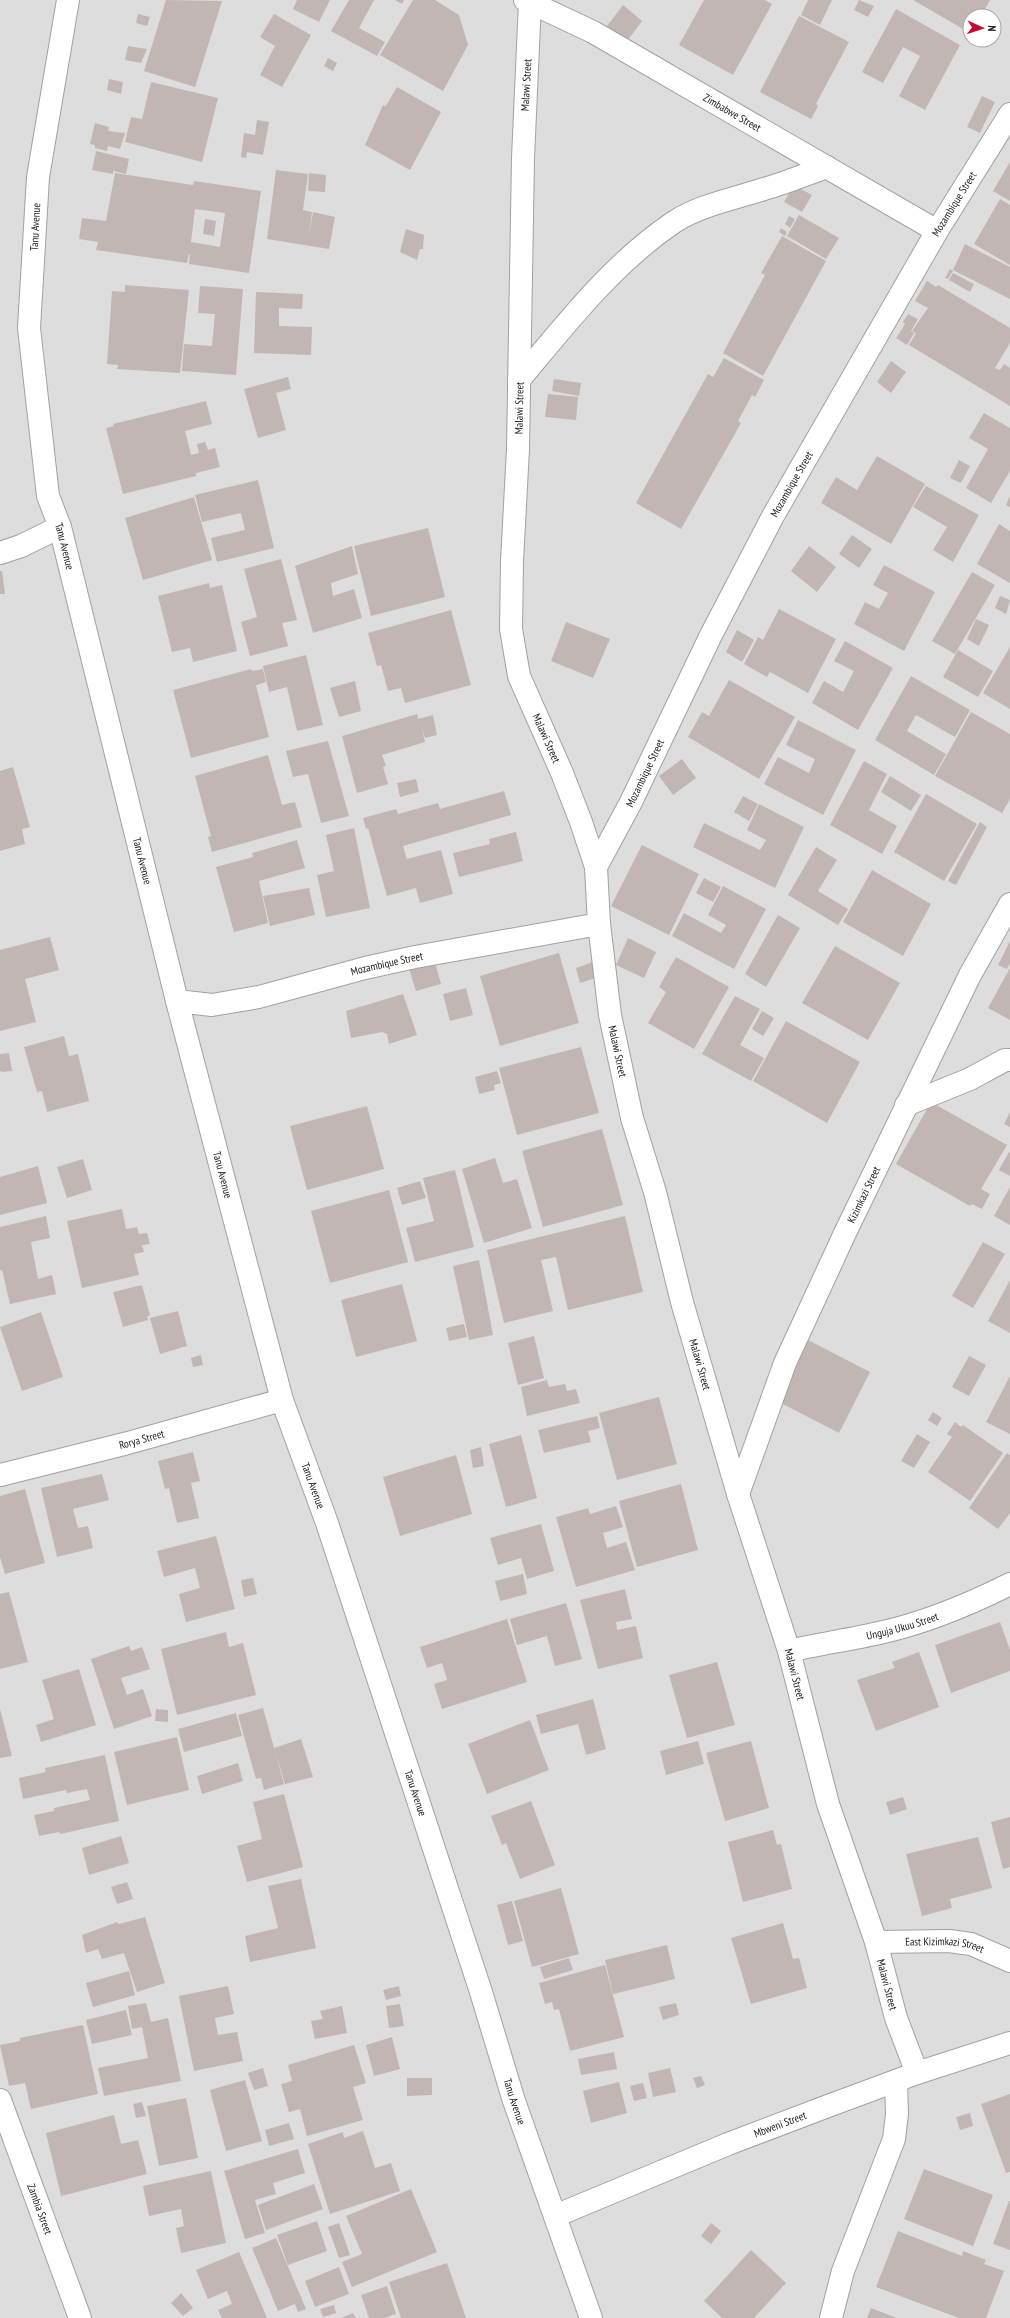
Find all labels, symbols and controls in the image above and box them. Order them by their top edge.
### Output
north arrow [962,8,1002,48]
text: N [985,25,999,32]
street label: Malawi Street [518,58,534,112]
street label: Zimbabwe Street [701,90,764,135]
street label: Mozambique Street [929,169,979,239]
street label: Tanu Avenue [27,202,43,251]
street label: Malawi Street [512,382,526,434]
street label: Mozambique Street [767,449,816,519]
street label: Tanu Avenue [52,521,77,572]
street label: Malawi Street [530,711,564,765]
street label: Mozambique Street [623,737,667,809]
street label: Tanu Avenue [130,836,155,886]
street label: Mozambique Street [349,949,424,979]
street label: Malawi Street [605,1024,630,1078]
street label: Tanu Avenue [210,1150,236,1200]
street label: Kizimkazi Street [844,1164,883,1225]
street label: Malawi Street [686,1337,714,1392]
street label: Rorya Street [117,1426,166,1452]
street label: Tanu Avenue [298,1461,328,1511]
street label: Unguja Ukuu Street [865,1609,940,1643]
street label: Malawi Street [782,1647,808,1701]
street label: Tanu Avenue [402,1768,430,1818]
street label: East Kizimkazi Street [905,1934,986,1956]
street label: Malawi Street [874,1957,901,2012]
street label: Tanu Avenue [501,2077,529,2127]
street label: Mbweni Street [752,2108,808,2141]
street label: Zambia Street [24,2182,56,2236]

